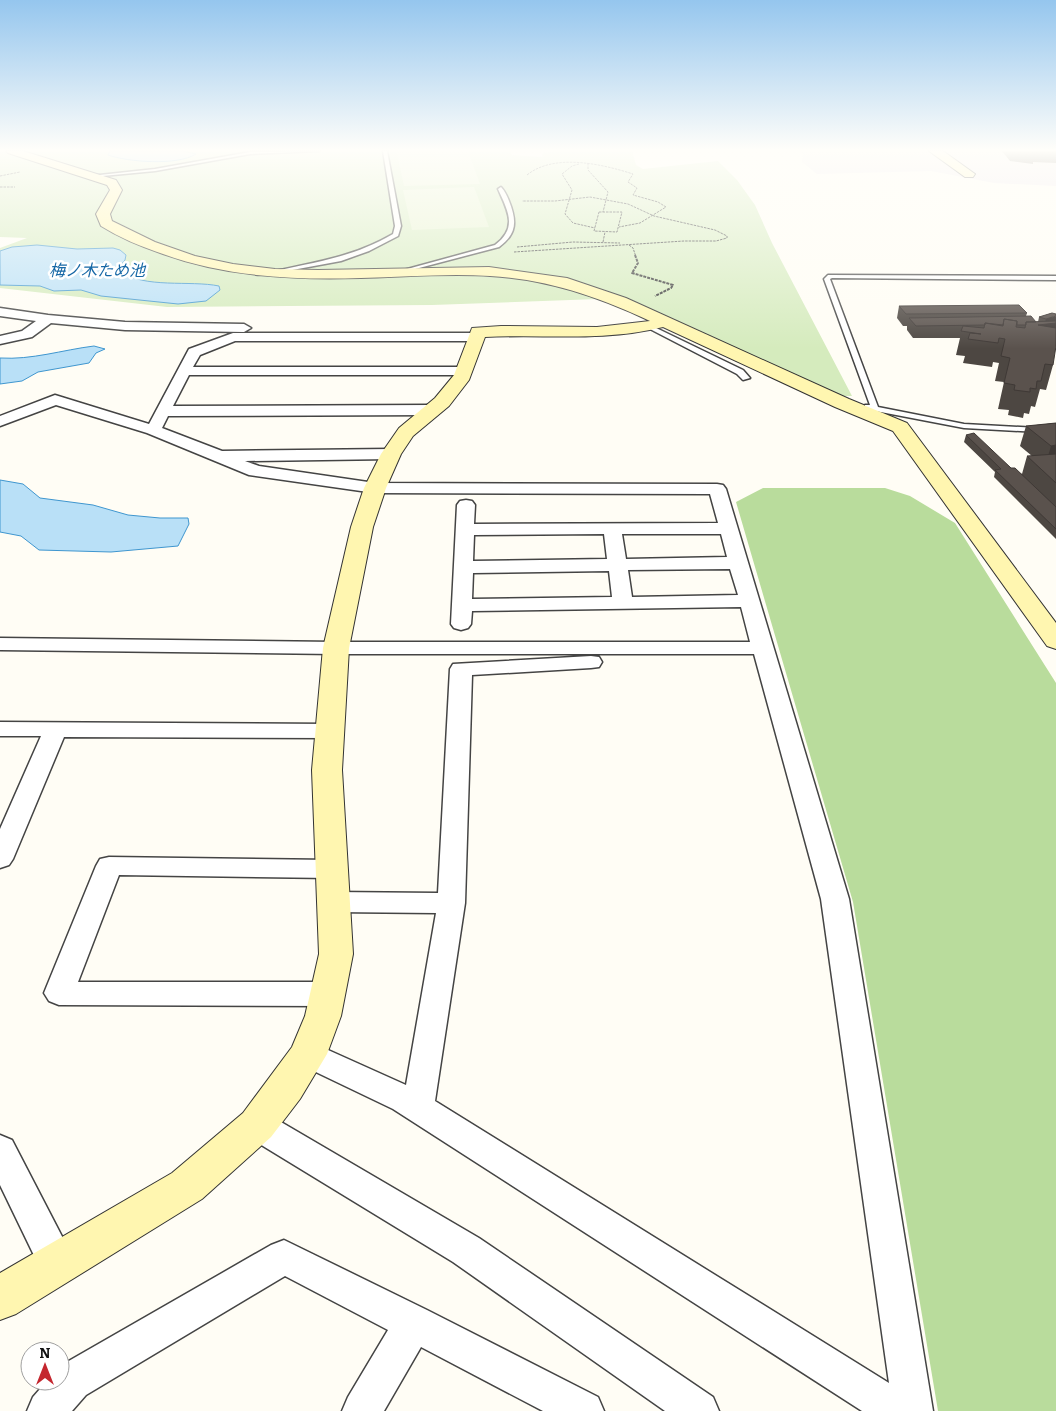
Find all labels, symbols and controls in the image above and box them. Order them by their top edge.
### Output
water label: 梅ノ木ため池 [49,261,147,280]
north arrow [20,1341,70,1391]
text: N [40,1345,51,1362]

